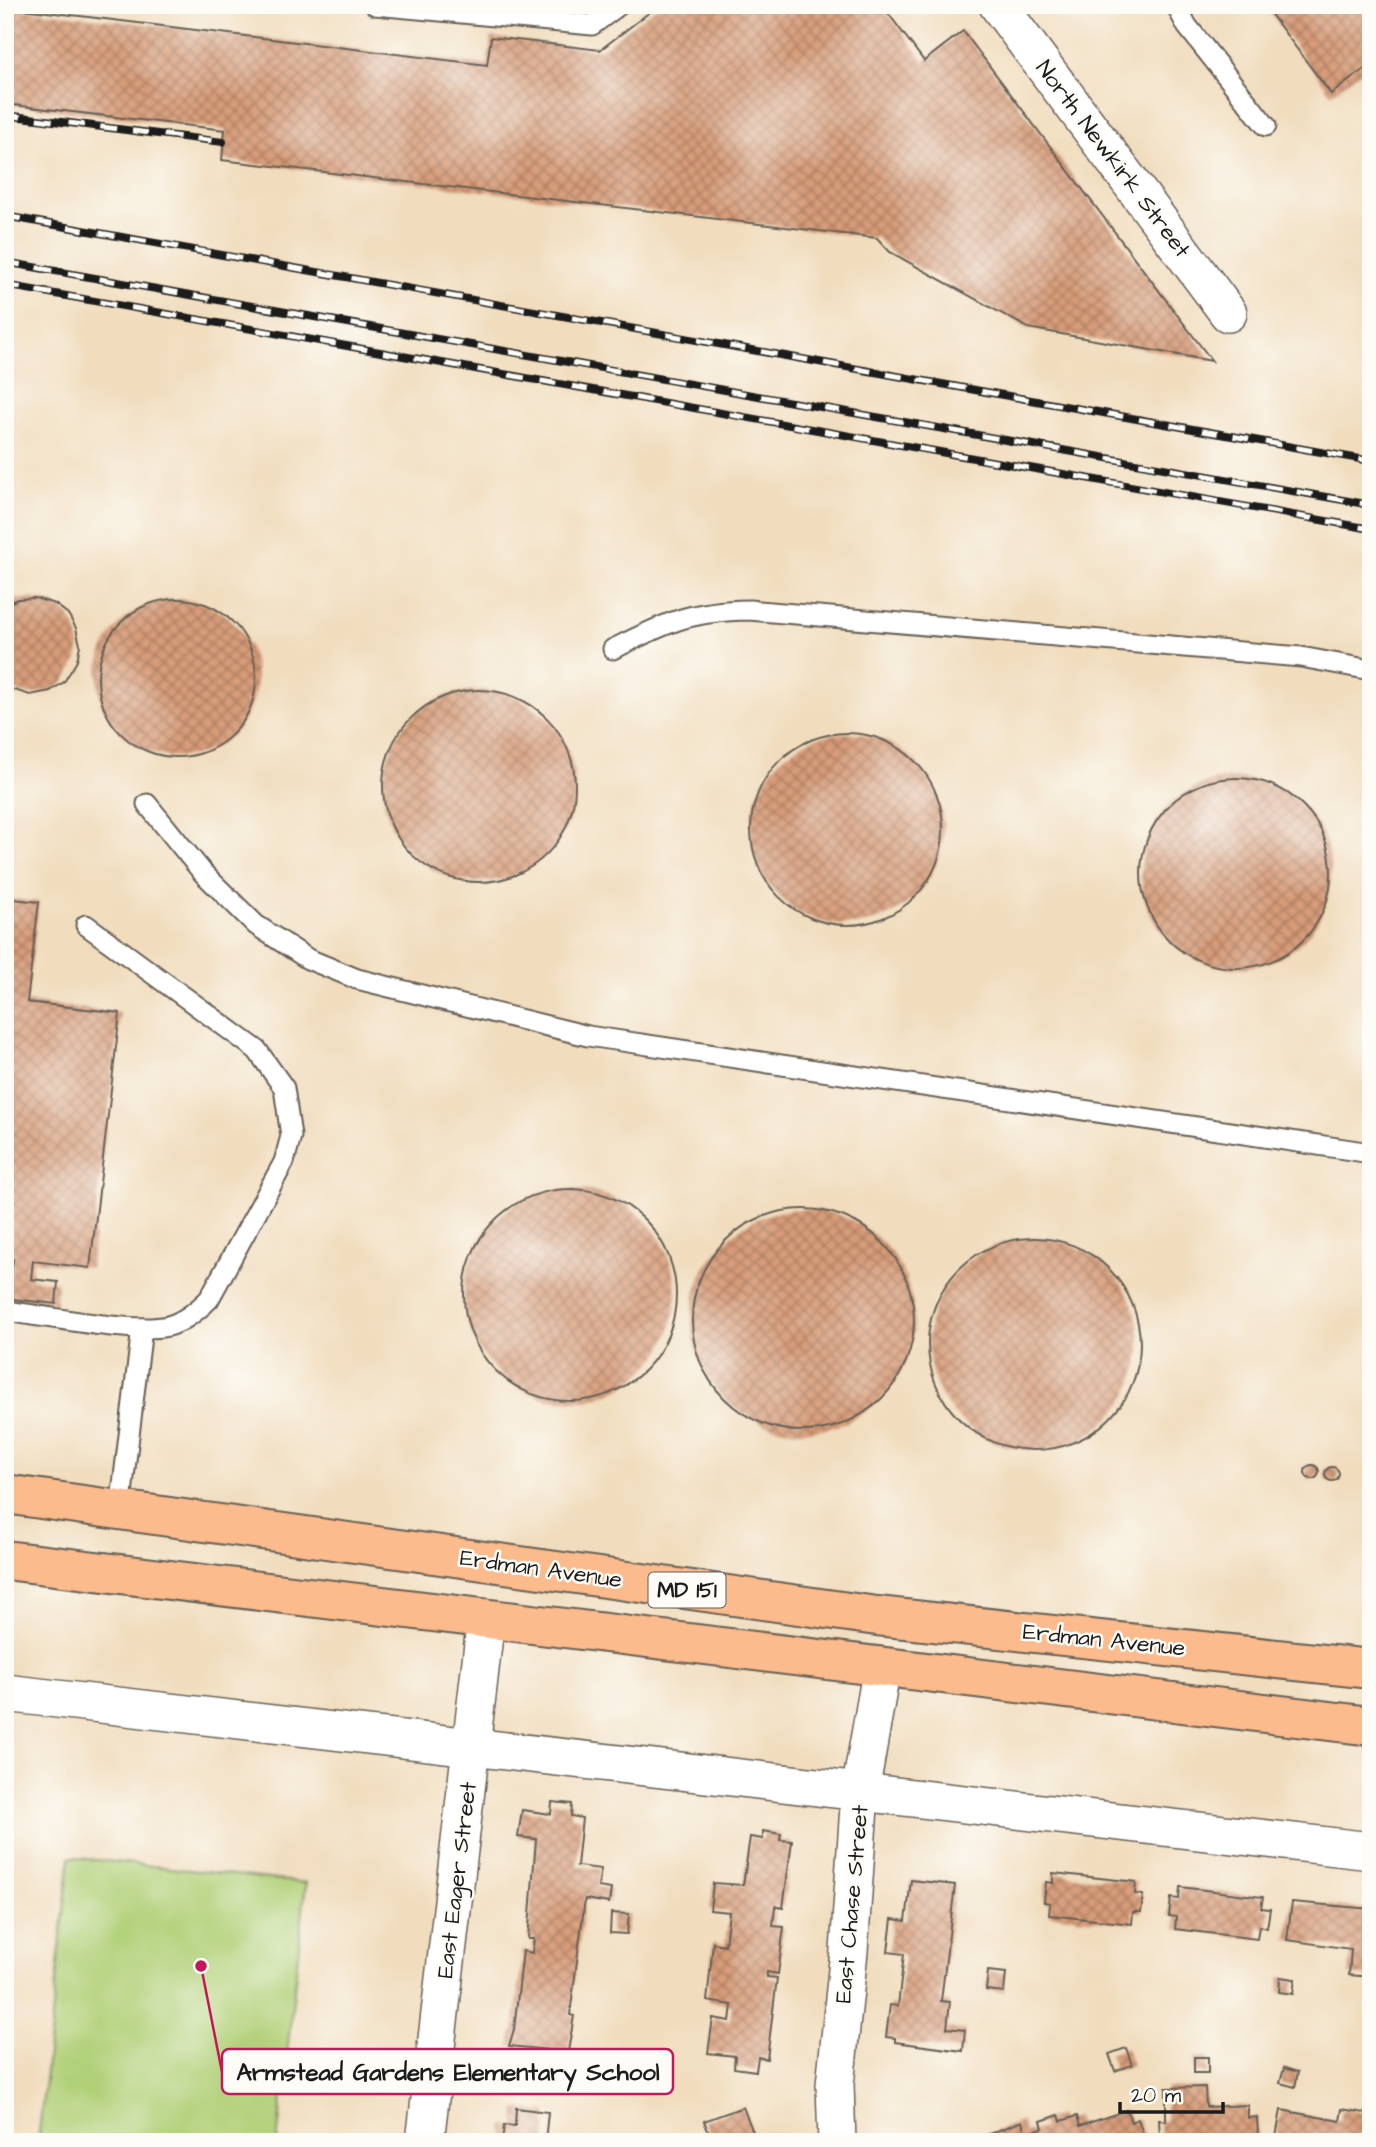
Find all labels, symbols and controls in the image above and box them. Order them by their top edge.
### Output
street label: North Newkirk Street [1028,54,1198,265]
street label: Erdman Avenue [458,1542,624,1596]
road number: MD 151 [648,1572,726,1608]
street label: Erdman Avenue [1021,1616,1187,1664]
street label: East Eager Street [429,1779,486,1980]
street label: East Chase Street [827,1803,877,2004]
callout: Armstead Gardens Elementary School [222,2049,673,2094]
text: Armstead Gardens Elementary School [237,2056,660,2092]
scale bar [1120,2070,1224,2114]
text: 20 m [1131,2081,1182,2110]

